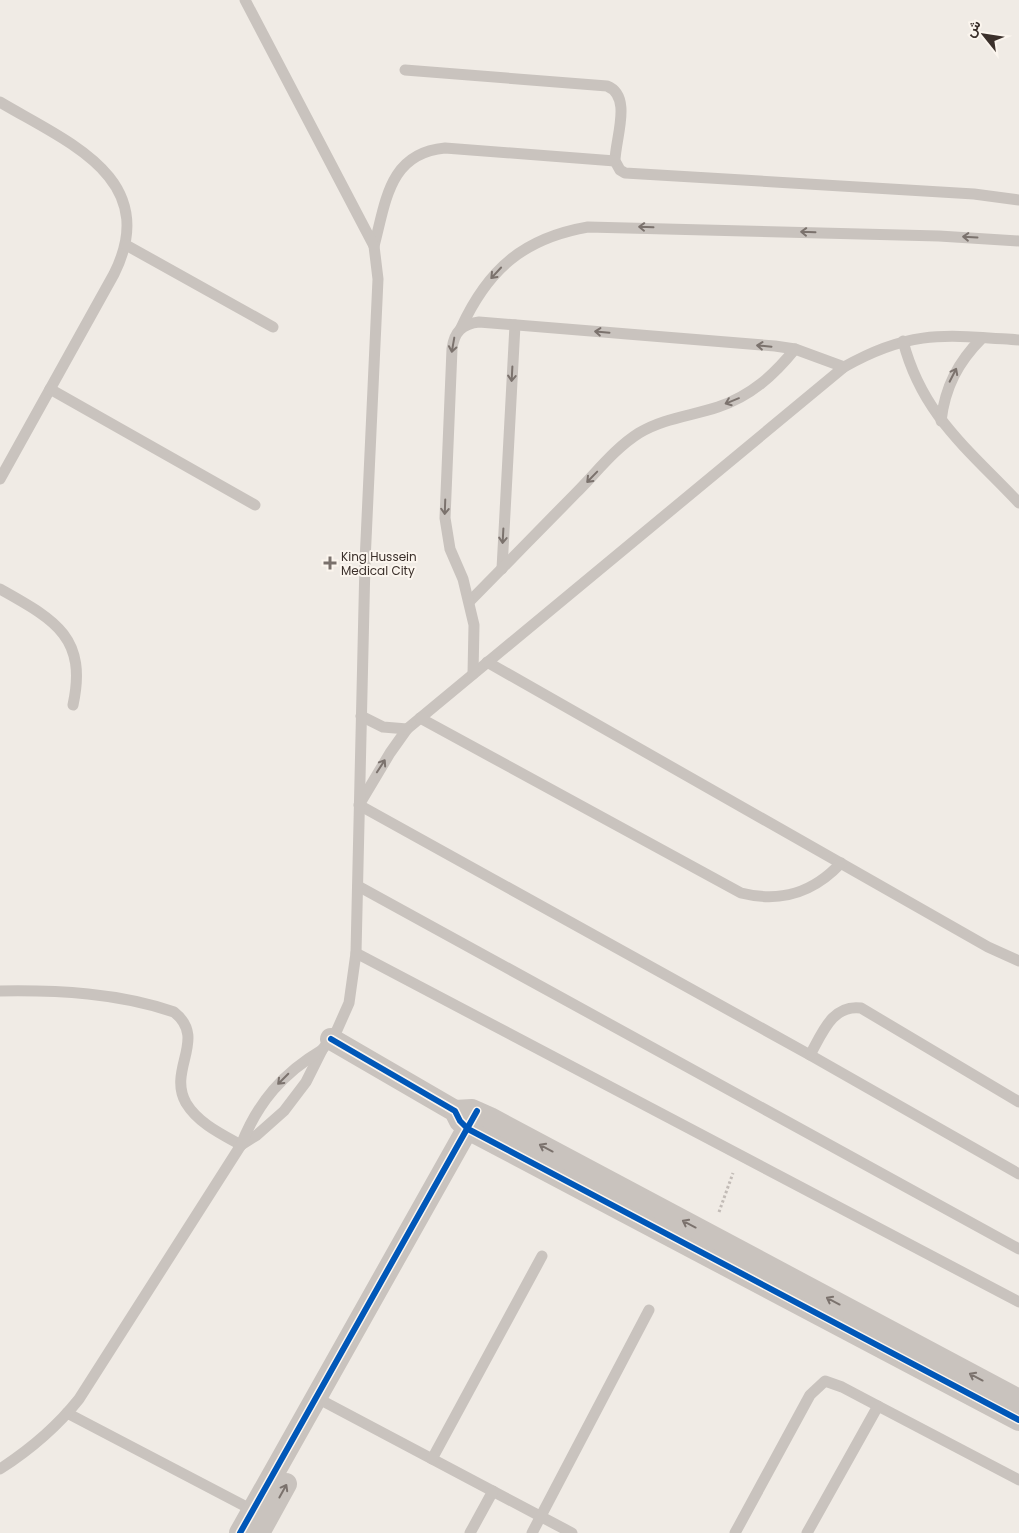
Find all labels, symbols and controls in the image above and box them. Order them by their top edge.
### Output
north arrow [959,10,1009,60]
text: ش [960,16,986,41]
one-way arrow [638,222,654,231]
one-way arrow [800,227,816,236]
one-way arrow [963,233,979,242]
one-way arrow [490,266,502,279]
one-way arrow [595,328,611,337]
one-way arrow [448,336,458,352]
one-way arrow [757,341,773,350]
one-way arrow [508,365,517,381]
one-way arrow [949,368,958,383]
one-way arrow [725,397,740,407]
one-way arrow [586,470,598,483]
one-way arrow [440,498,450,515]
one-way arrow [499,528,508,544]
place label: King Hussein Medical City [341,548,417,579]
marker: King Hussein Medical City [323,556,337,570]
one-way arrow [377,759,387,773]
one-way arrow [277,1072,289,1085]
one-way arrow [539,1143,554,1152]
one-way arrow [682,1219,697,1229]
one-way arrow [825,1296,840,1306]
one-way arrow [969,1372,984,1381]
one-way arrow [278,1484,288,1498]

